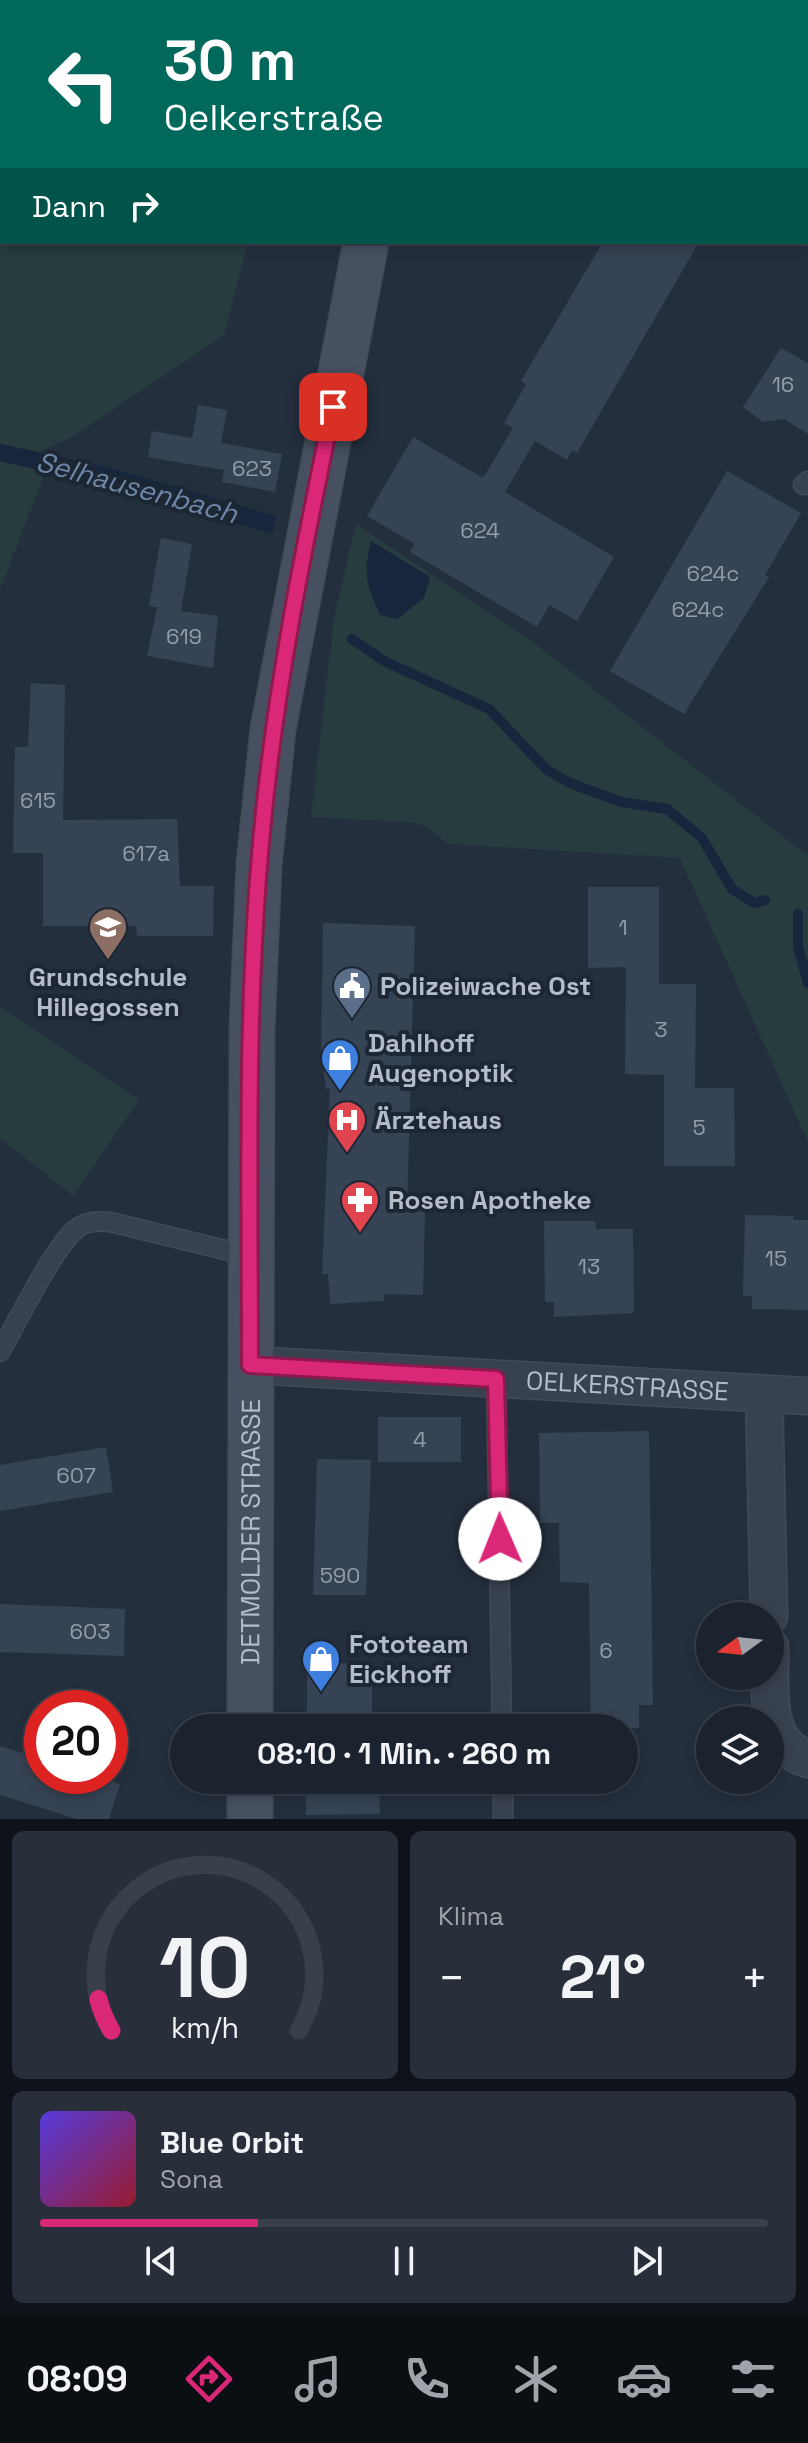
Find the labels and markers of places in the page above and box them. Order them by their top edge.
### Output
pin [299,373,367,441]
school or university icon: Grundschule Hillegossen [87,906,129,961]
place label: Grundschule Hillegossen [29,960,187,1024]
public building icon: Polizeiwache Ost [331,965,373,1020]
place label: Polizeiwache Ost [380,969,591,1003]
place label: Dahlhoff Augenoptik [368,1026,514,1090]
shop icon: Dahlhoff Augenoptik [319,1037,361,1092]
hospital icon: Ärztehaus [326,1099,368,1154]
place label: Ärztehaus [375,1103,502,1137]
pharmacy icon: Rosen Apotheke [339,1179,381,1234]
place label: Rosen Apotheke [388,1183,592,1217]
place label: Fototeam Eickhoff [349,1627,469,1691]
shop icon: Fototeam Eickhoff [300,1638,342,1693]

